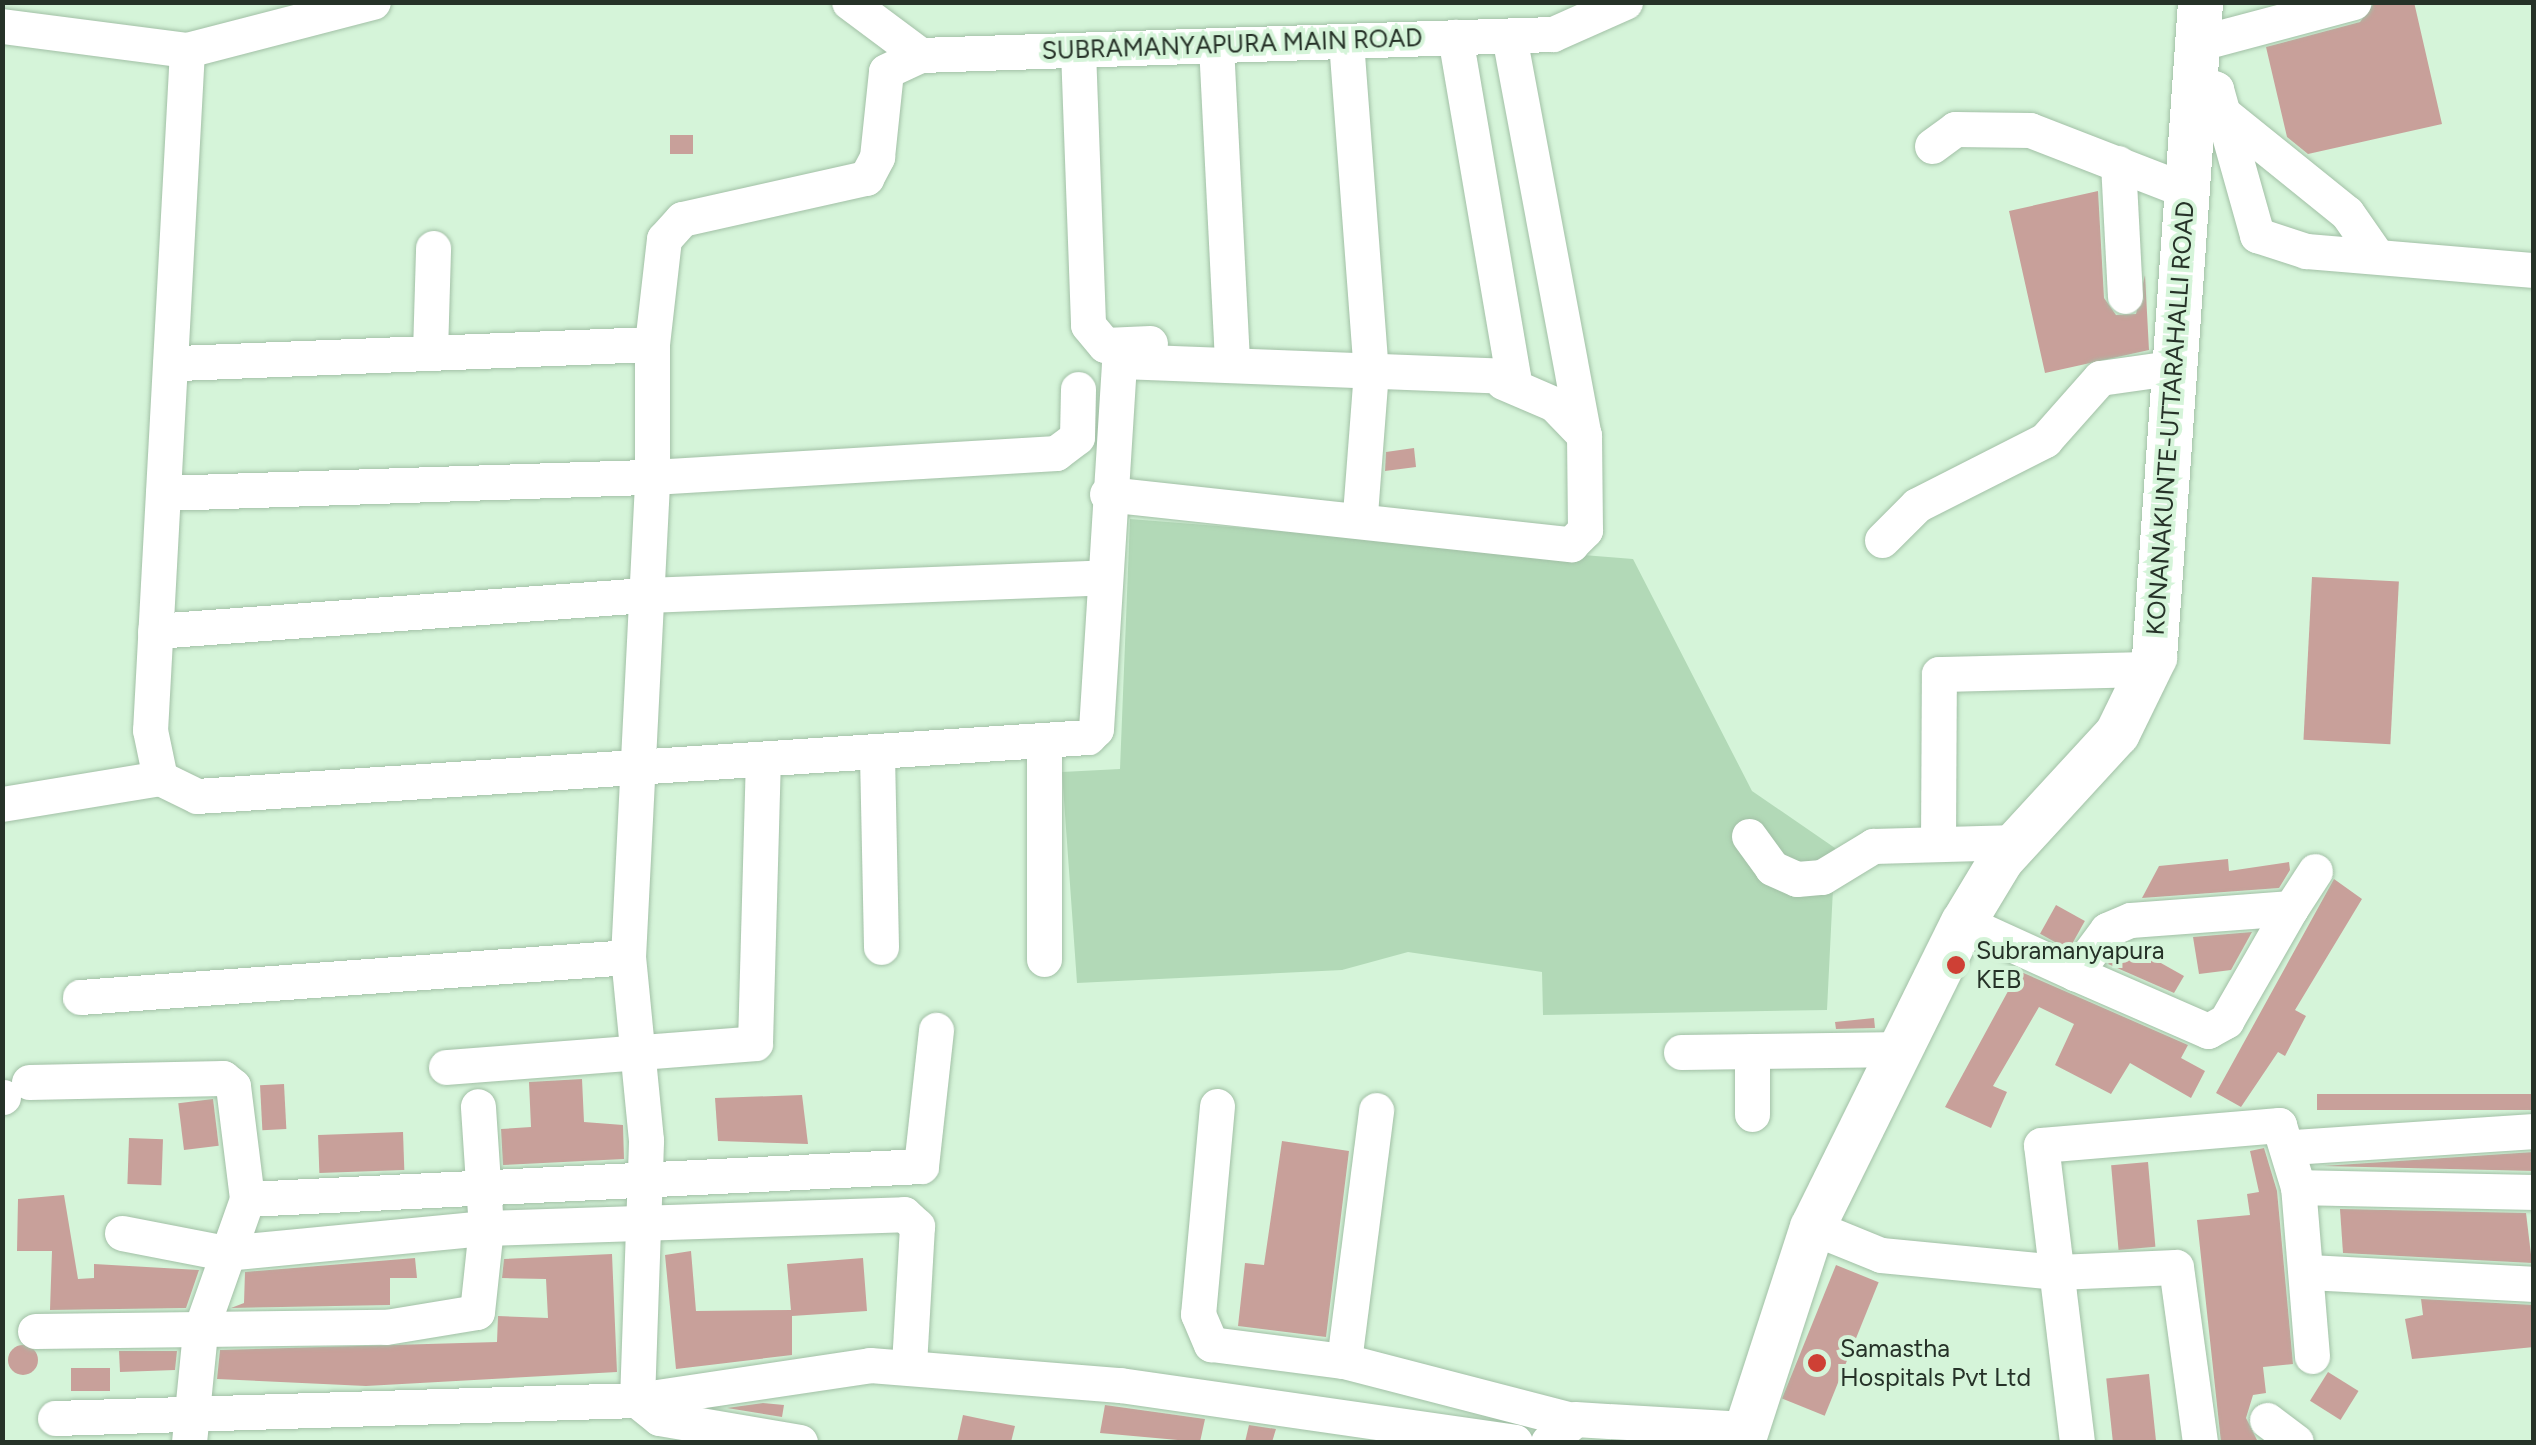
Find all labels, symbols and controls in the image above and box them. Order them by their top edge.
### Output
street label: SUBRAMANYAPURA MAIN ROAD [1041,22,1423,66]
street label: KONANAKUNTE-UTTARAHALLI ROAD [2140,200,2200,636]
place label: Subramanyapura KEB [1976,936,2164,995]
marker: Subramanyapura KEB [1945,954,1967,976]
place label: Samastha Hospitals Pvt Ltd [1840,1334,2031,1393]
marker: Samastha Hospitals Pvt Ltd [1804,1350,1830,1376]

